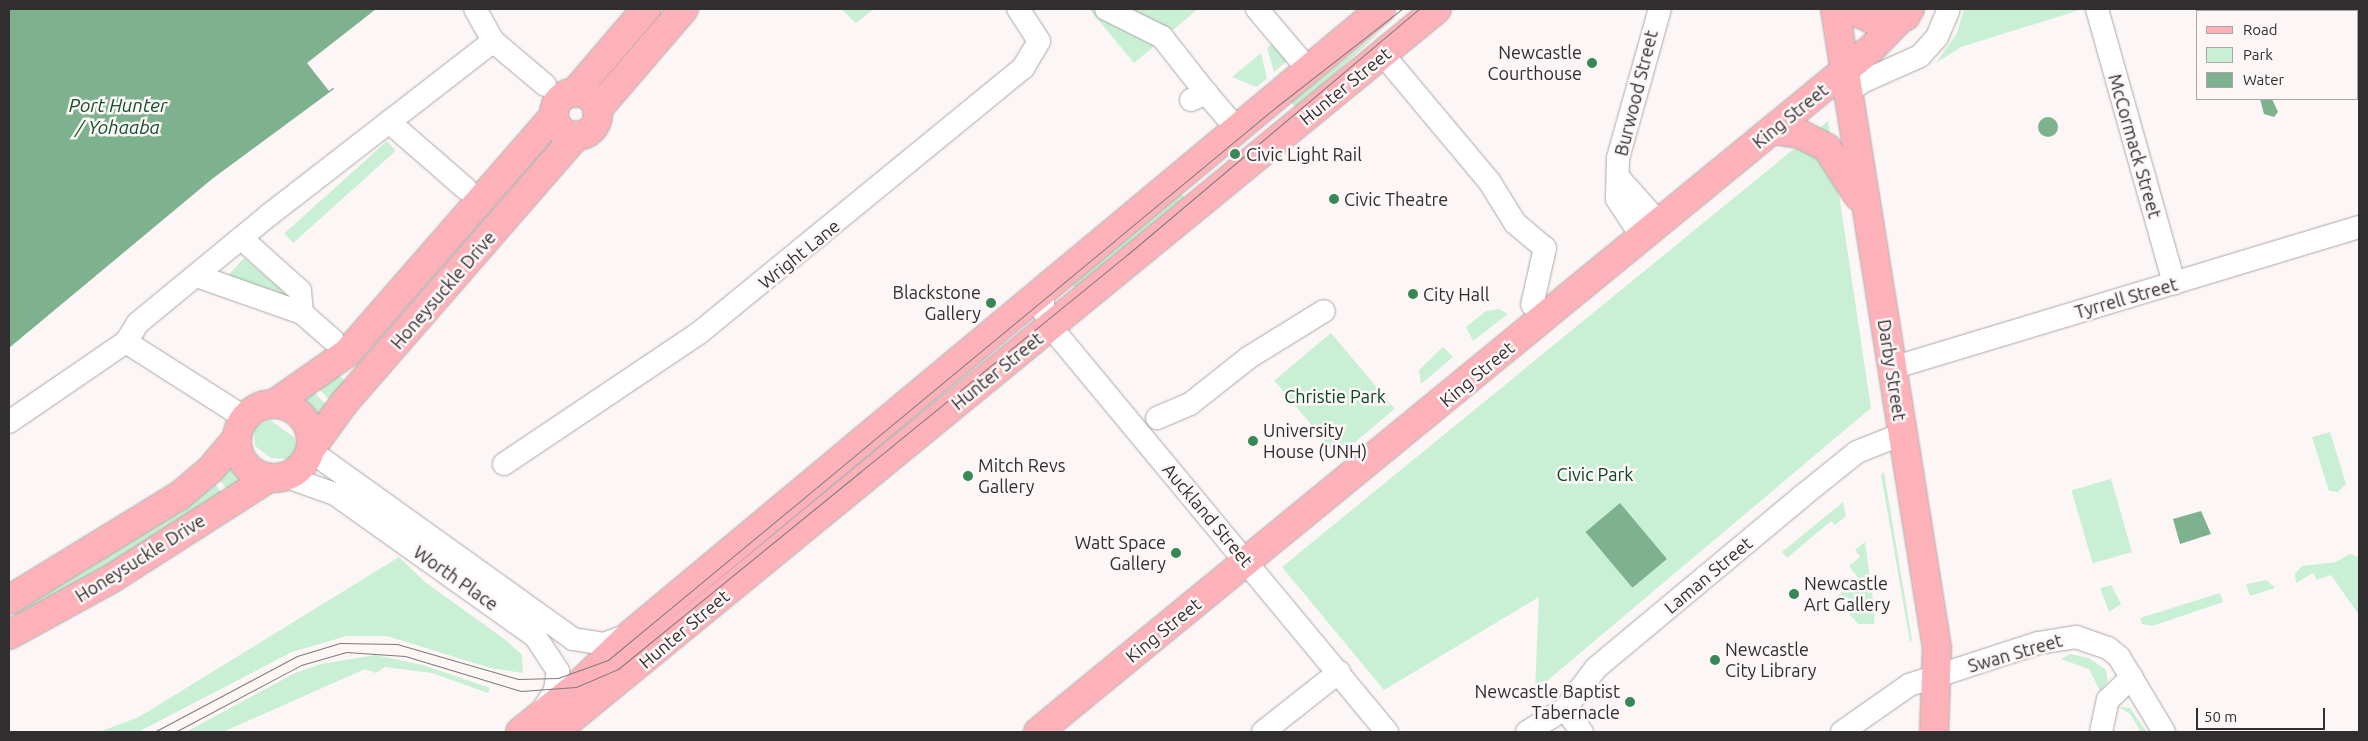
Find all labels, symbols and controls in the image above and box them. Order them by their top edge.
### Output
legend [2196,10,2358,100]
text: Road [2243,21,2278,38]
street label: Burwood Street [1610,28,1662,158]
place label: Newcastle Courthouse [1487,42,1582,84]
street label: Hunter Street [1295,43,1395,129]
text: Park [2243,46,2273,63]
marker: Newcastle Courthouse [1586,57,1598,69]
street label: McCormack Street [2104,71,2166,221]
text: Water [2243,71,2284,88]
street label: King Street [1748,79,1832,153]
water label: Port Hunter / Yohaaba [69,95,167,139]
place label: Civic Light Rail [1246,143,1362,165]
marker: Civic Light Rail [1228,147,1242,161]
place label: Civic Theatre [1344,188,1448,210]
marker: Civic Theatre [1328,193,1340,205]
street label: Wright Lane [754,215,844,293]
street label: Honeysuckle Drive [386,227,500,353]
street label: Tyrrell Street [2072,273,2180,323]
place label: Blackstone Gallery [893,282,981,324]
place label: City Hall [1423,283,1490,305]
marker: City Hall [1407,288,1419,300]
marker: Blackstone Gallery [985,297,997,309]
street label: Darby Street [1873,318,1911,422]
street label: Hunter Street [947,328,1047,414]
street label: King Street [1435,337,1519,411]
park label: Christie Park [1284,385,1386,407]
place label: University House (UNH) [1263,420,1367,462]
marker: University House (UNH) [1247,435,1259,447]
place label: Mitch Revs Gallery [978,455,1066,498]
street label: Auckland Street [1158,459,1258,571]
park label: Civic Park [1557,463,1633,485]
marker: Mitch Revs Gallery [962,470,974,482]
street label: Honeysuckle Drive [71,509,209,607]
place label: Watt Space Gallery [1075,532,1166,574]
street label: Laman Street [1660,532,1756,618]
street label: Worth Place [410,541,502,615]
marker: Watt Space Gallery [1170,547,1182,559]
place label: Newcastle Art Gallery [1804,573,1890,616]
street label: Hunter Street [634,585,734,673]
marker: Newcastle Art Gallery [1788,588,1800,600]
street label: King Street [1121,593,1205,667]
street label: Swan Street [1965,629,2065,677]
place label: Newcastle City Library [1725,639,1816,682]
marker: Newcastle City Library [1709,654,1721,666]
place label: Newcastle Baptist Tabernacle [1474,681,1620,724]
marker: Newcastle Baptist Tabernacle [1624,696,1636,708]
scale bar [2198,698,2327,730]
text: 50 m [2204,708,2237,725]

